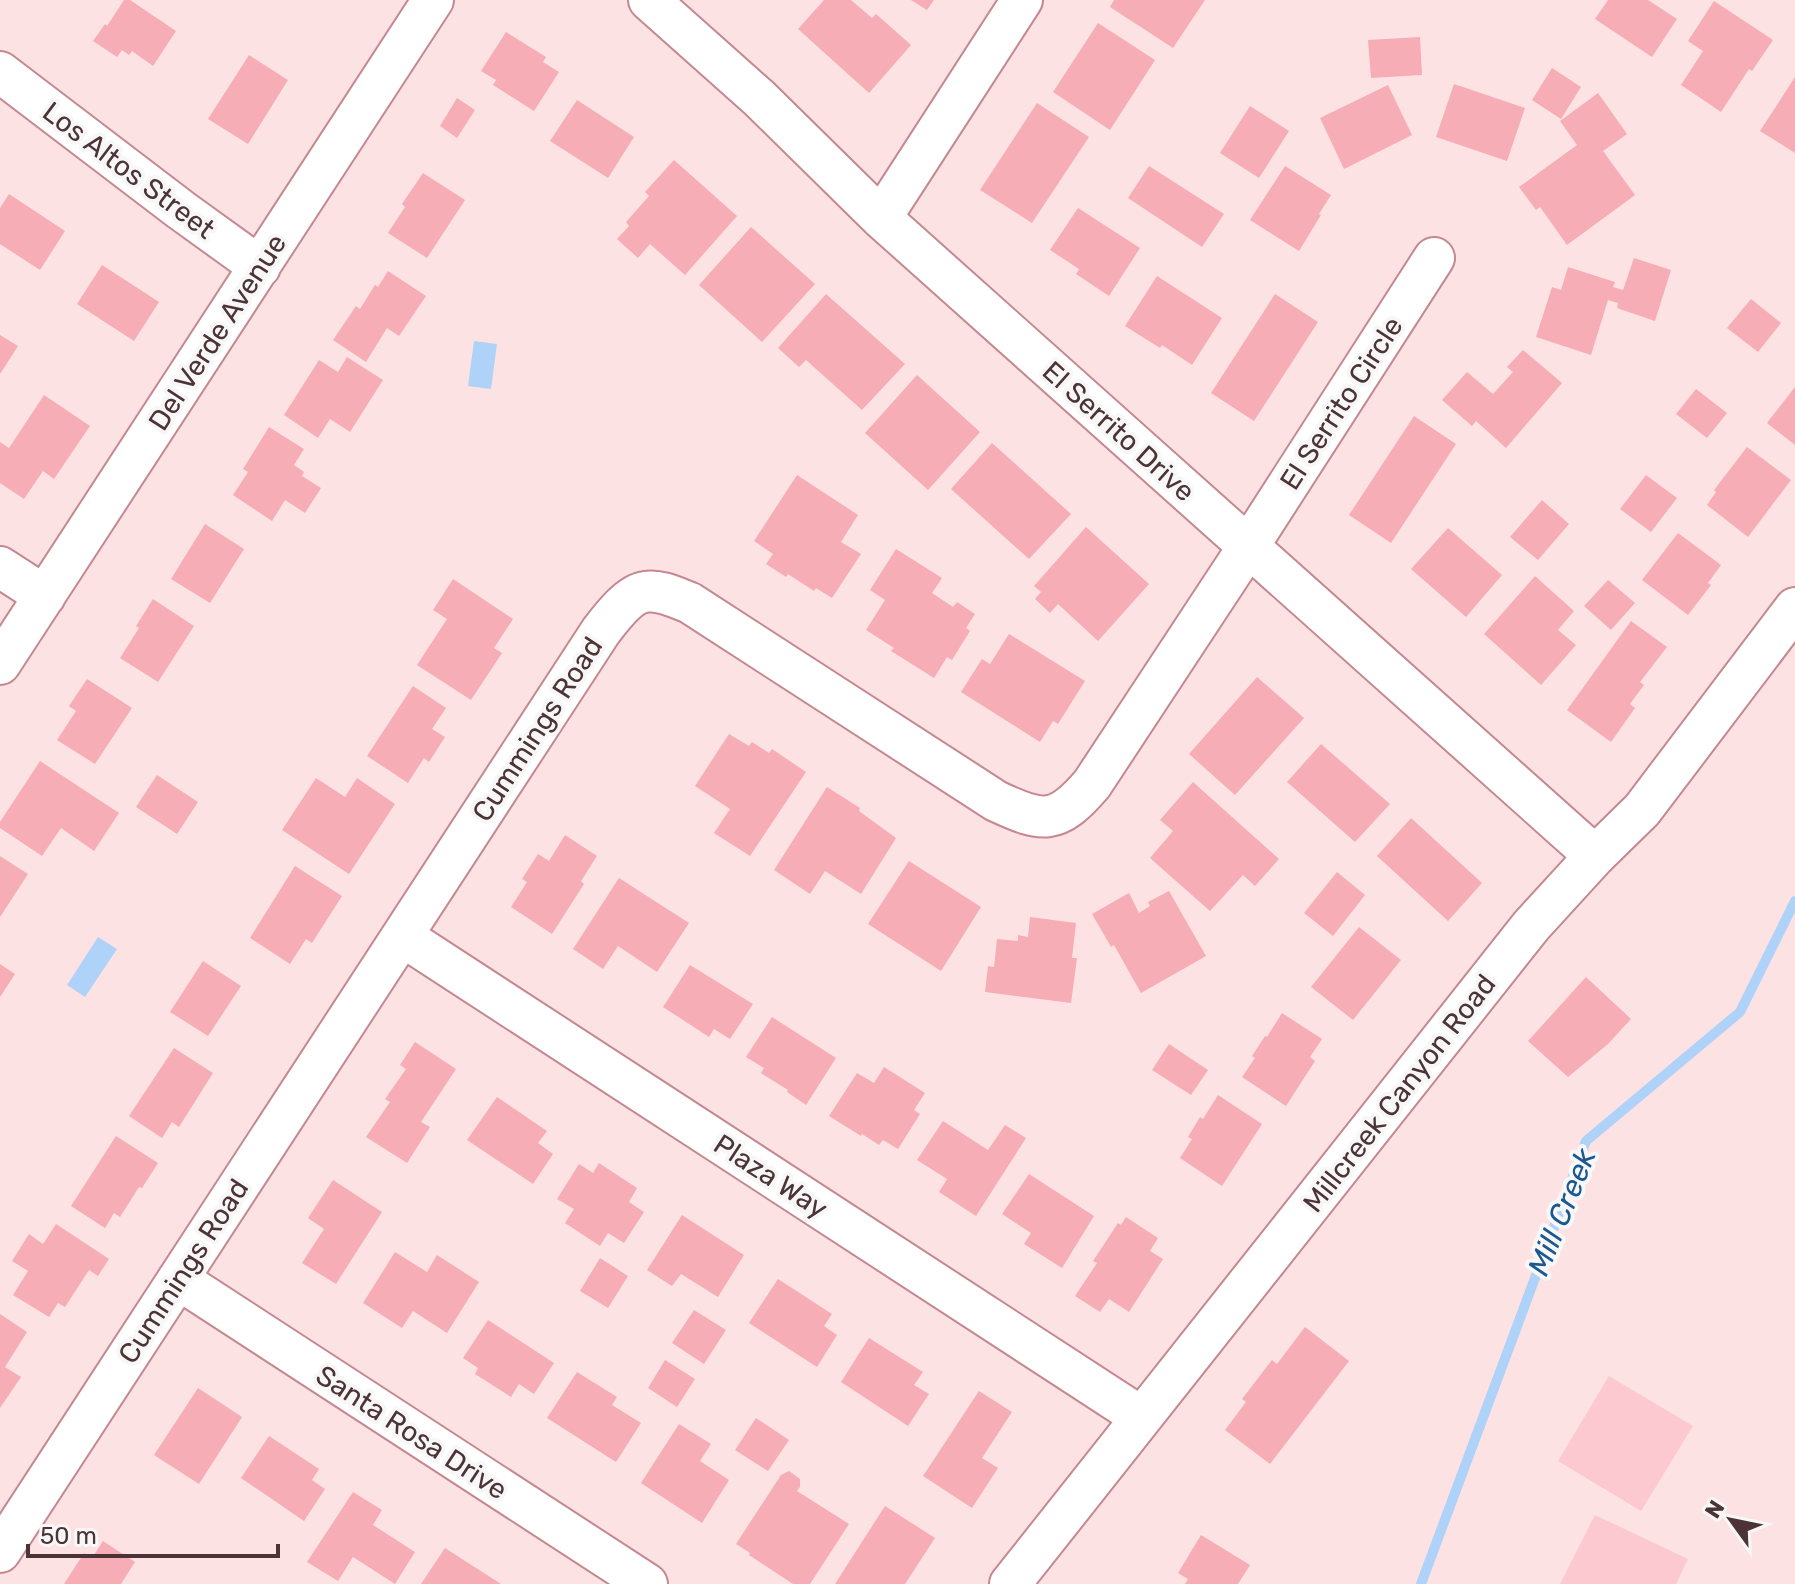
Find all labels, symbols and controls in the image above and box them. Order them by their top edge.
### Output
street label: Los Altos Street [36,95,221,246]
street label: Del Verde Avenue [142,228,293,437]
street label: El Serrito Circle [1273,311,1410,496]
street label: El Serrito Drive [1036,355,1201,508]
street label: Cummings Road [466,631,609,828]
street label: Millcreek Canyon Road [1296,968,1502,1219]
street label: Plaza Way [708,1128,834,1225]
water label: Mill Creek [1520,1143,1604,1281]
street label: Cummings Road [112,1173,255,1370]
street label: Santa Rosa Drive [310,1358,513,1506]
north arrow [1691,1480,1771,1560]
text: N [1699,1495,1730,1523]
scale bar [28,1508,278,1558]
text: 50 m [40,1522,97,1550]

